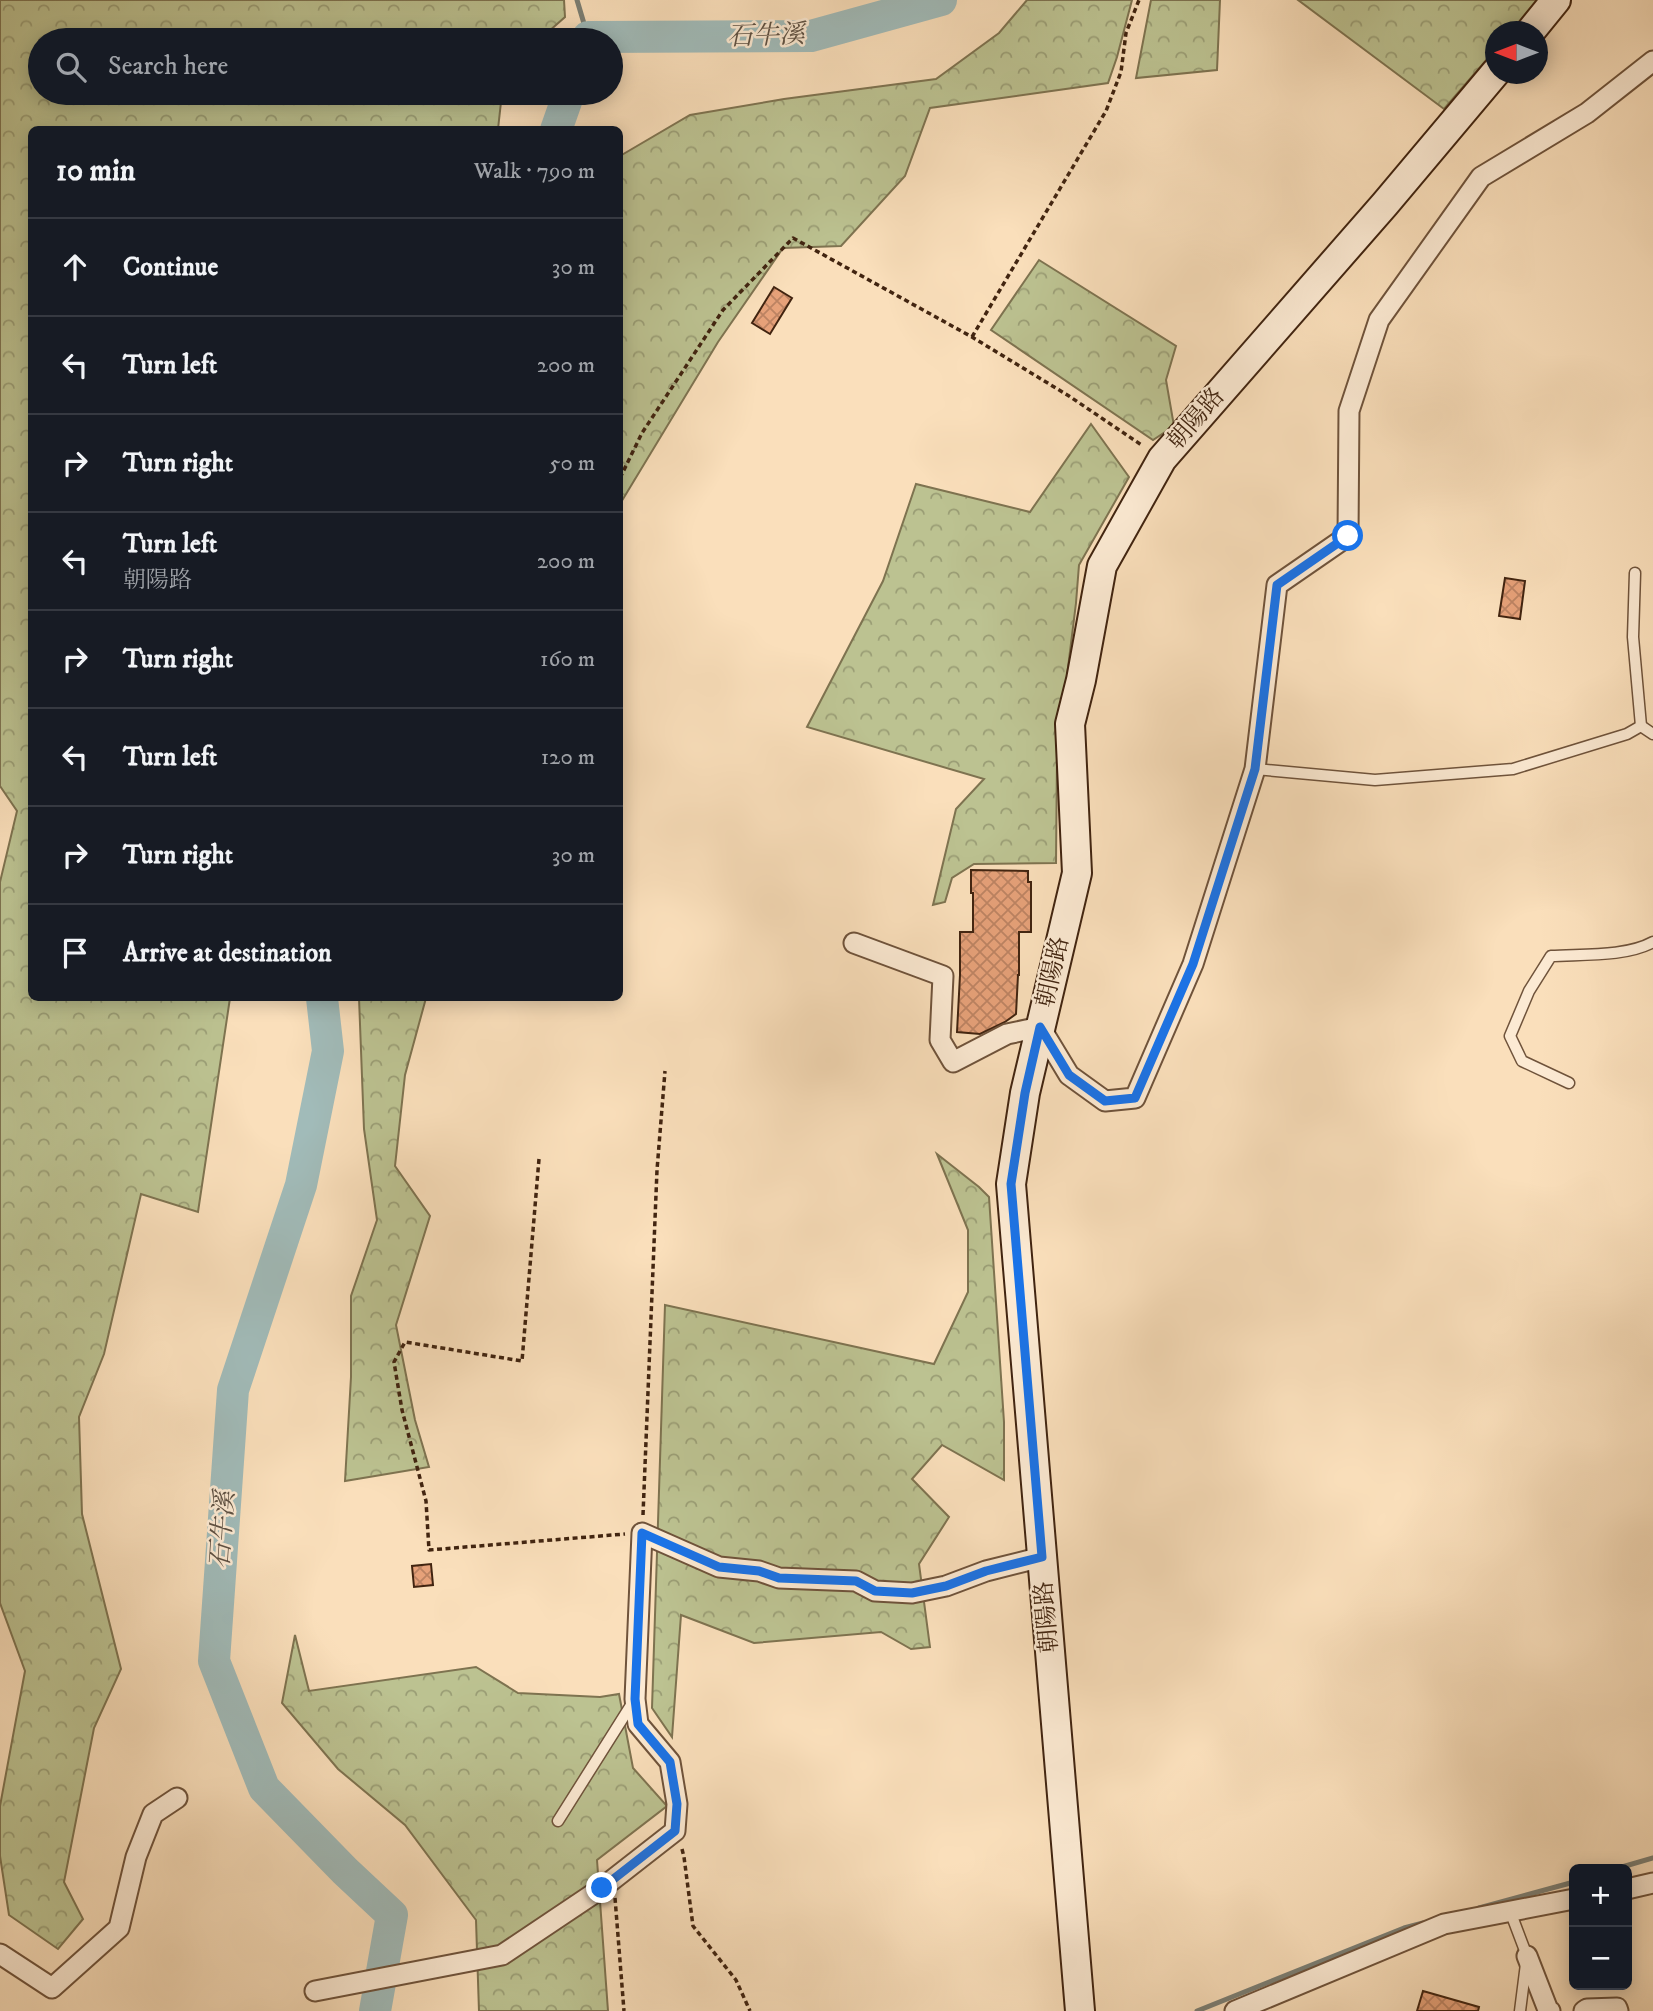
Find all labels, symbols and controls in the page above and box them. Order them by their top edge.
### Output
water label: 石牛溪 [726,18,809,54]
north arrow [1485,21,1548,84]
search box [28,28,623,105]
icon: search [52,48,90,86]
text: Search here [108,50,228,83]
text: 10 min [56,153,135,190]
text: Walk · 790 m [474,157,595,186]
icon: ahead [56,248,94,286]
text: Continue [123,251,218,284]
text: 30 m [552,253,595,282]
icon: left [56,346,94,384]
text: Turn left [123,349,217,382]
text: 200 m [537,351,595,380]
street label: 朝陽路 [1161,382,1231,456]
icon: right [56,444,94,482]
text: Turn right [123,447,233,480]
text: 50 m [549,449,595,478]
route start [1332,520,1363,551]
text: Turn left [123,528,217,561]
icon: left [56,542,94,580]
text: 200 m [537,547,595,576]
text: 朝陽路 [123,566,192,595]
icon: right [56,640,94,678]
text: Turn right [123,643,233,676]
text: 160 m [540,645,595,674]
icon: left [56,738,94,776]
text: Turn left [123,741,217,774]
text: 120 m [541,743,595,772]
icon: right [56,836,94,874]
text: Turn right [123,839,233,872]
text: 30 m [552,841,595,870]
icon: arrive [56,934,94,972]
street label: 朝陽路 [1030,934,1076,1010]
text: Arrive at destination [123,937,332,970]
water label: 石牛溪 [204,1487,242,1570]
street label: 朝陽路 [1029,1580,1065,1654]
map controls [1569,1864,1632,1990]
button: + [1569,1864,1632,1927]
route end [586,1872,617,1903]
button: − [1569,1927,1632,1990]

